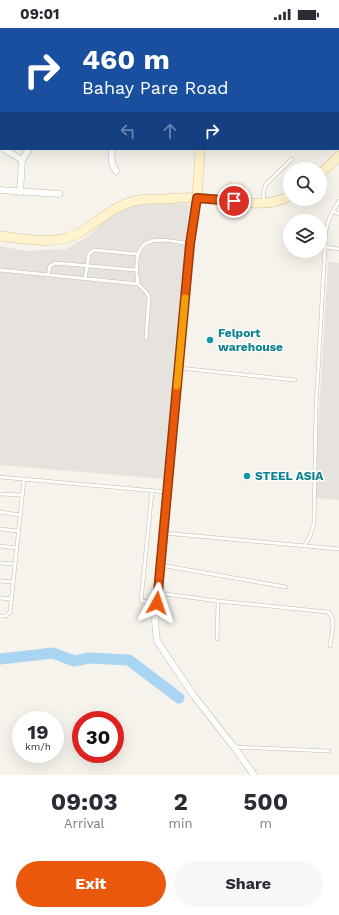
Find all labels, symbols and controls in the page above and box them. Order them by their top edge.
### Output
text: 09:01 [20,5,60,23]
text: 460 m [82,43,170,76]
icon: right [16,44,68,96]
text: Bahay Pare Road [82,77,228,98]
icon: left [117,120,139,142]
icon: ahead [159,120,181,142]
icon: right [201,120,223,142]
map controls [283,162,327,258]
button: search [283,162,327,206]
pin [217,184,251,218]
icon: arrive [223,190,245,212]
button: layers [283,214,327,258]
place label: Felport warehouse [218,326,283,354]
marker: Felport warehouse [205,335,215,345]
place label: STEEL ASIA [255,469,324,483]
marker: STEEL ASIA [242,471,252,481]
position arrow [136,582,178,624]
speed limit sign: 30 [72,711,124,763]
text: 19 [28,720,48,744]
text: km/h [25,741,51,752]
text: 09:03 [51,788,118,816]
text: 2 [173,788,188,816]
text: 500 [243,788,288,816]
text: Arrival [64,816,105,831]
text: min [169,816,192,831]
text: m [260,816,272,831]
button: Exit [16,861,166,907]
button: Share [174,861,323,907]

